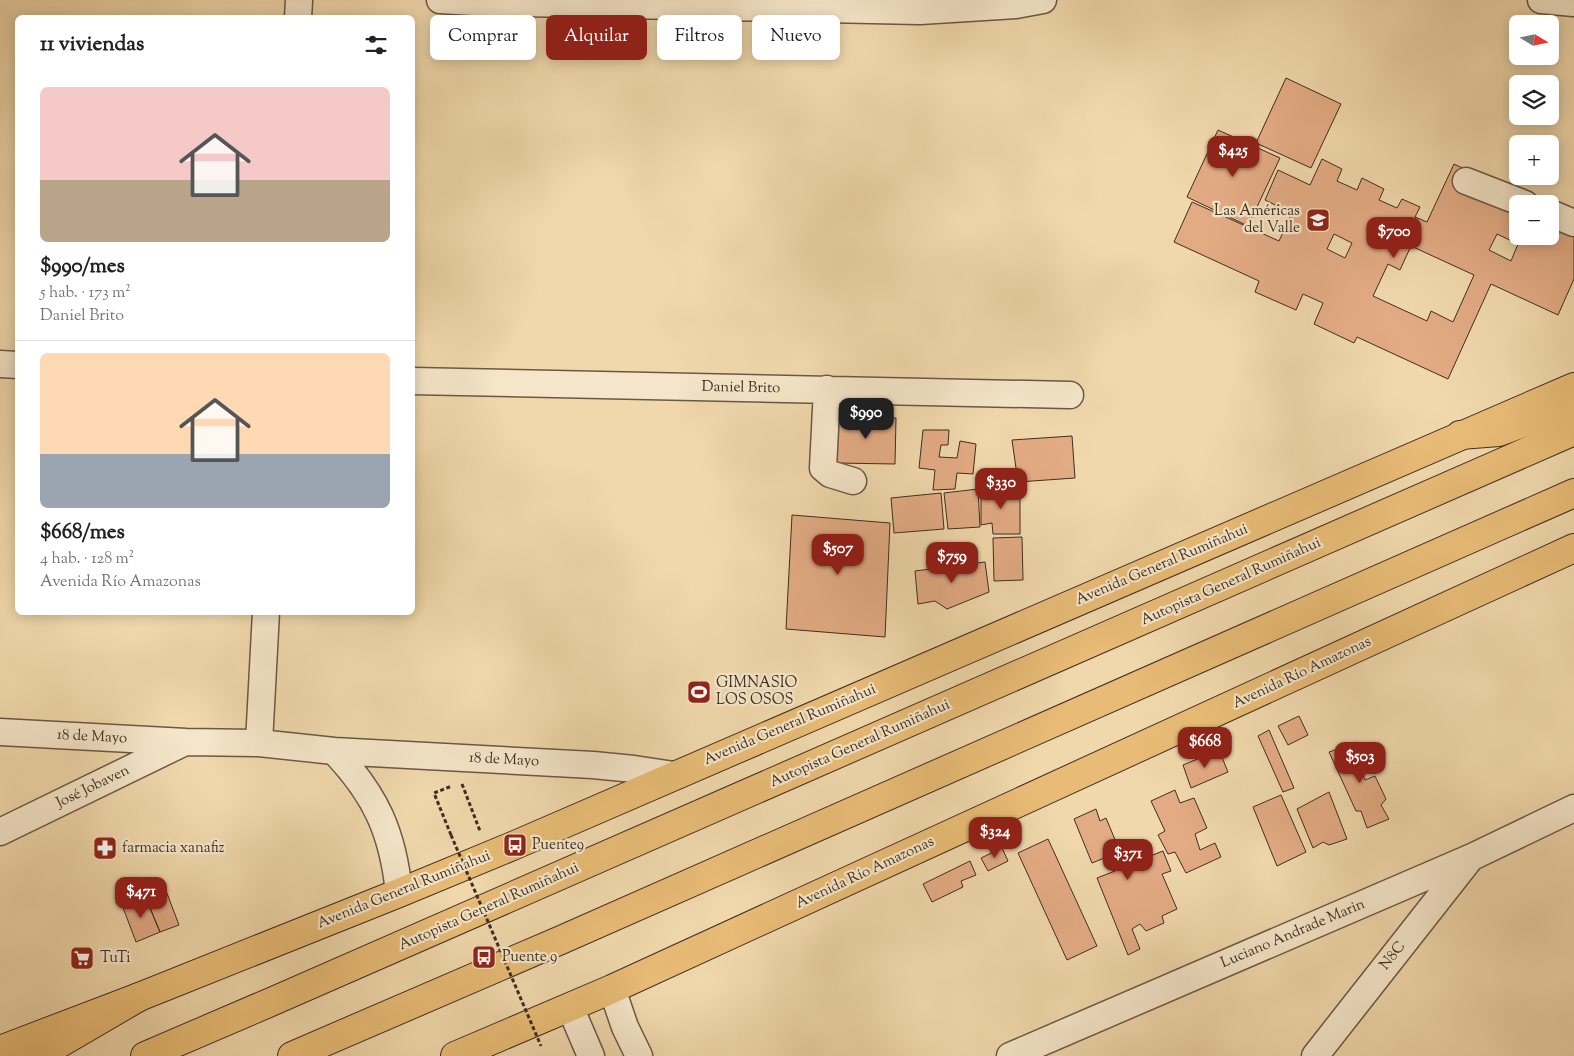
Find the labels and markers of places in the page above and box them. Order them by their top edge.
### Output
pin: $425 [1203,136,1263,178]
place label: Las Américas del Valle [1214,201,1300,239]
school or university icon: Las Américas del Valle [1305,207,1331,233]
pin: $700 [1364,216,1424,259]
pin: $990 [836,398,896,440]
pin: $330 [971,468,1031,510]
pin: $507 [808,534,868,576]
pin: $759 [922,542,982,584]
place label: GIMNASIO LOS OSOS [716,673,798,711]
sports icon: GIMNASIO LOS OSOS [686,679,712,705]
pin: $668 [1175,726,1235,769]
pin: $503 [1330,742,1390,784]
pin: $324 [965,816,1025,859]
bus stop icon: Puente9 [502,832,528,858]
pharmacy icon: farmacia xanafiz [92,835,118,861]
place label: Puente9 [532,835,584,856]
place label: farmacia xanafiz [122,838,225,859]
pin: $371 [1098,838,1158,881]
pin: $471 [111,876,171,919]
bus stop icon: Puente 9 [471,944,497,970]
supermarket icon: TuTi [69,945,95,971]
place label: Puente 9 [502,947,557,968]
place label: TuTi [100,948,131,969]

